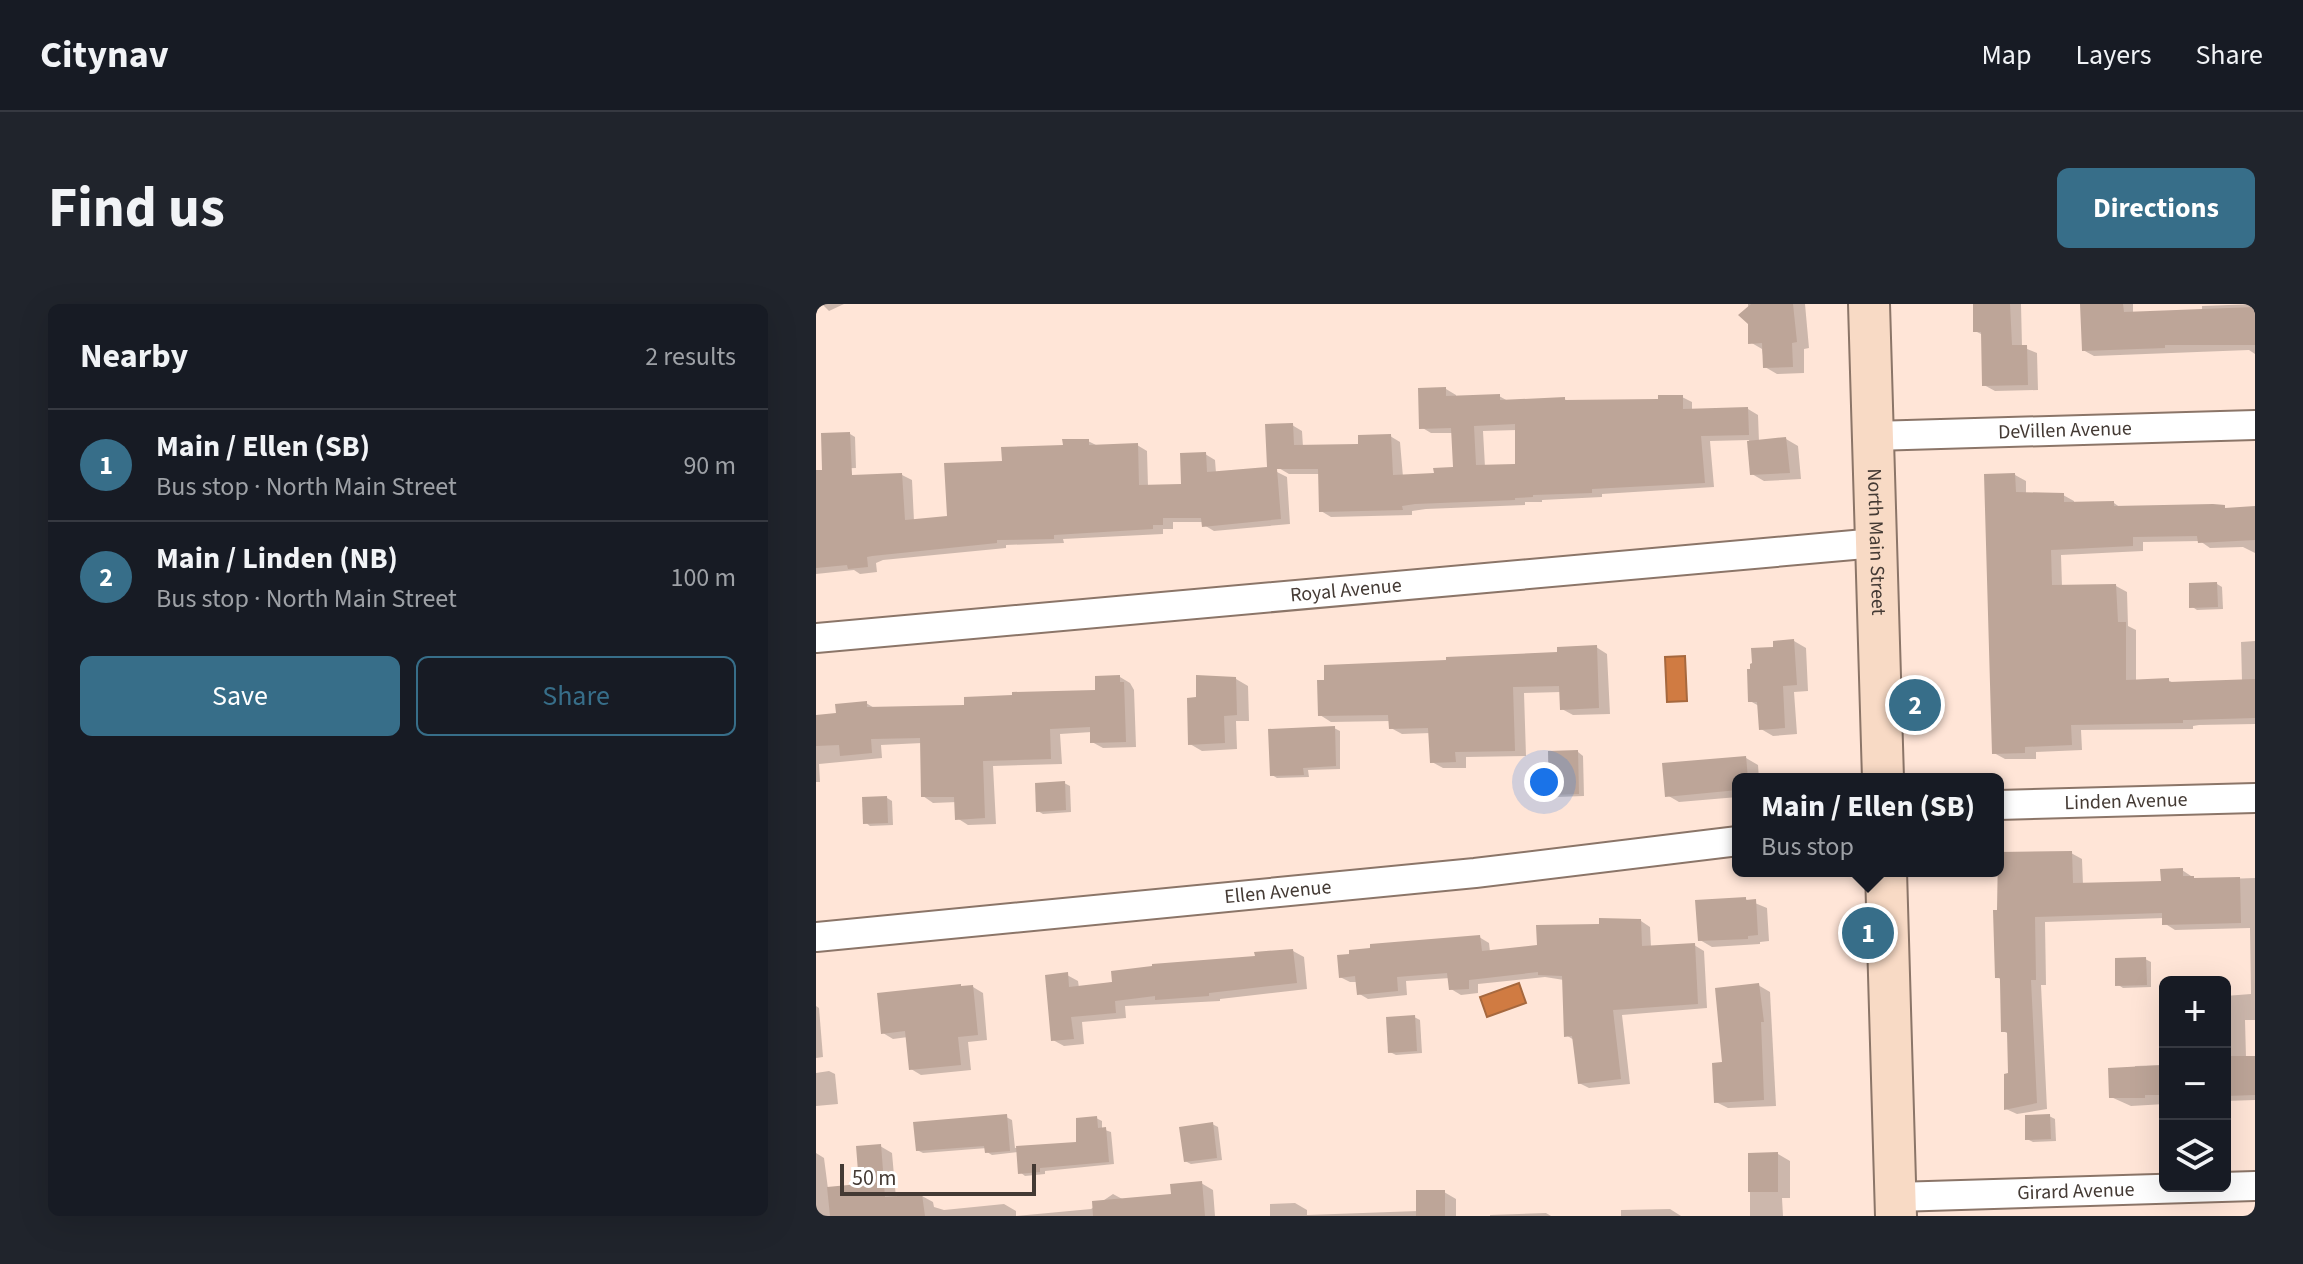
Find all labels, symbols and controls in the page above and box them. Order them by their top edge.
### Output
text: Citynav [40,28,169,82]
text: Map [1981,35,2031,75]
text: Layers [2075,35,2151,75]
text: Share [2195,35,2263,75]
button: Directions [2057,168,2255,248]
text: Find us [48,169,225,248]
text: Nearby [80,332,188,381]
text: 2 results [645,338,736,375]
street label: DeVillen Avenue [1998,415,2132,446]
text: Main / Ellen (SB) [156,425,370,468]
text: 1 [99,447,113,484]
text: 90 m [683,447,736,484]
text: Bus stop · North Main Street [156,468,457,505]
street label: North Main Street [1860,468,1892,616]
text: Main / Linden (NB) [156,537,398,580]
text: 2 [99,559,113,596]
text: 100 m [670,559,736,596]
street label: Royal Avenue [1289,572,1403,609]
text: Bus stop · North Main Street [156,580,457,617]
button: Save [80,656,400,736]
button: Share [416,656,736,736]
pin: 2 [1889,675,1941,735]
your location [1524,762,1564,802]
popup [1732,773,2004,877]
text: Main / Ellen (SB) [1761,785,1975,828]
street label: Linden Avenue [2064,786,2188,817]
text: Bus stop [1761,828,1854,865]
street label: Ellen Avenue [1223,873,1333,911]
pin: 1 [1842,903,1894,963]
map controls [2159,976,2231,1192]
button: + [2159,976,2231,1048]
button: − [2159,1048,2231,1120]
button: layers [2159,1120,2231,1192]
scale bar [840,1160,1036,1196]
text: 50 m [852,1162,897,1194]
street label: Girard Avenue [2017,1176,2135,1207]

